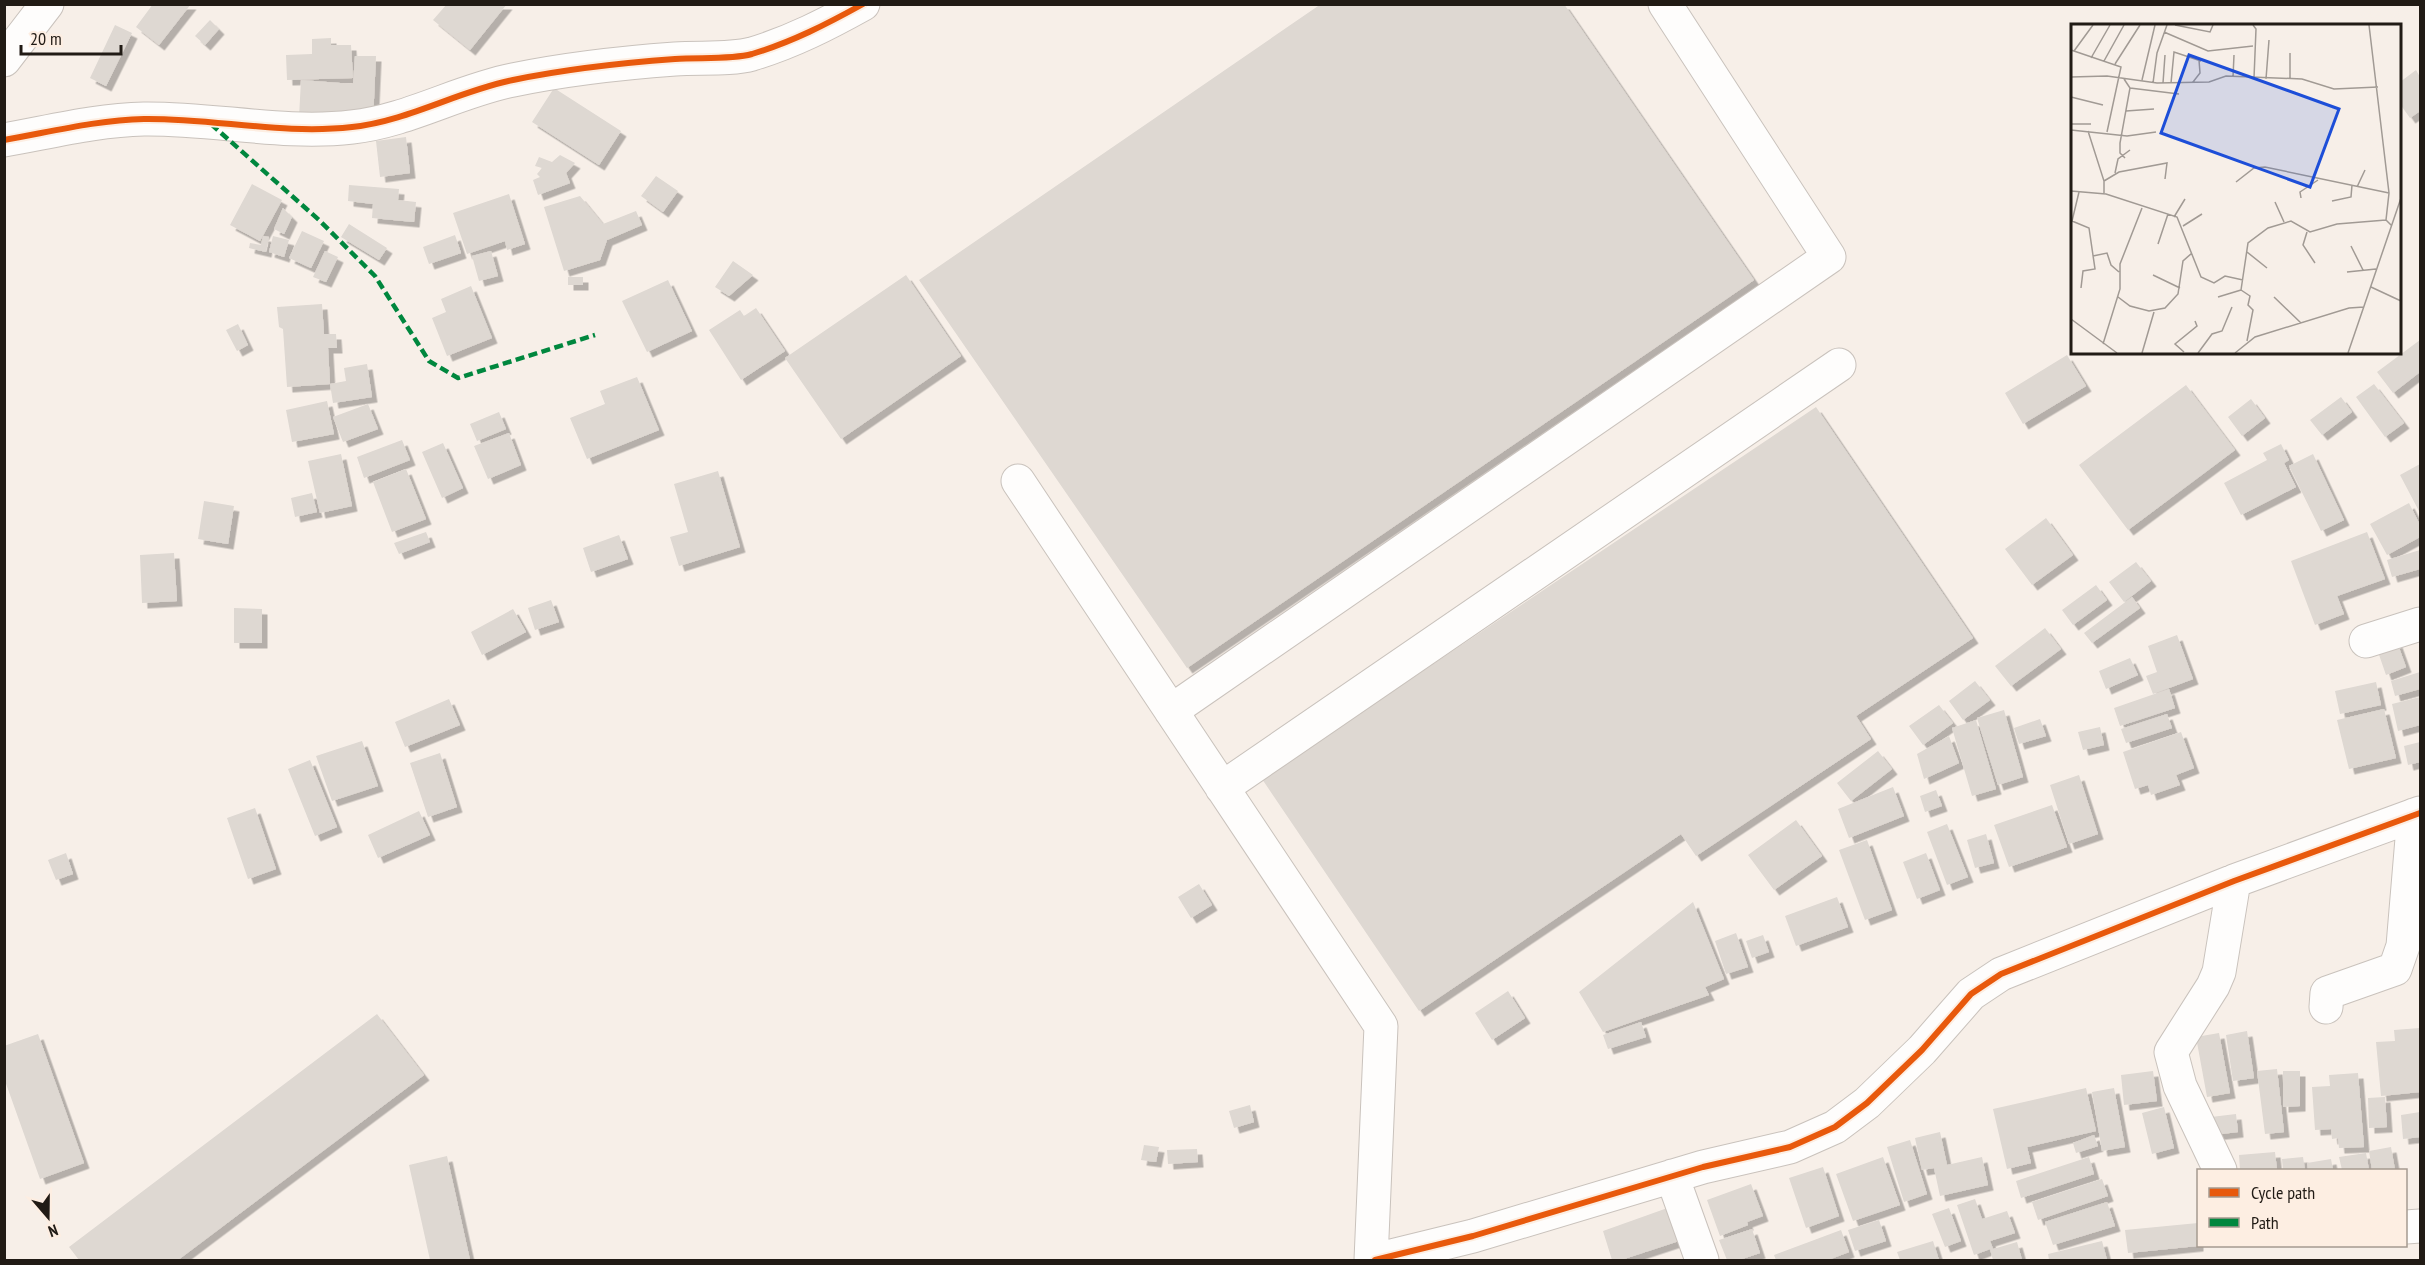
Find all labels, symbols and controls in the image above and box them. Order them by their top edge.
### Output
scale bar [21,18,122,56]
inset map [2071,24,2401,354]
text: 20 m [30,27,62,50]
legend [2197,1169,2407,1247]
text: Cycle path [2251,1181,2315,1204]
north arrow [18,1187,78,1247]
text: Path [2251,1211,2279,1234]
text: N [46,1220,61,1242]

